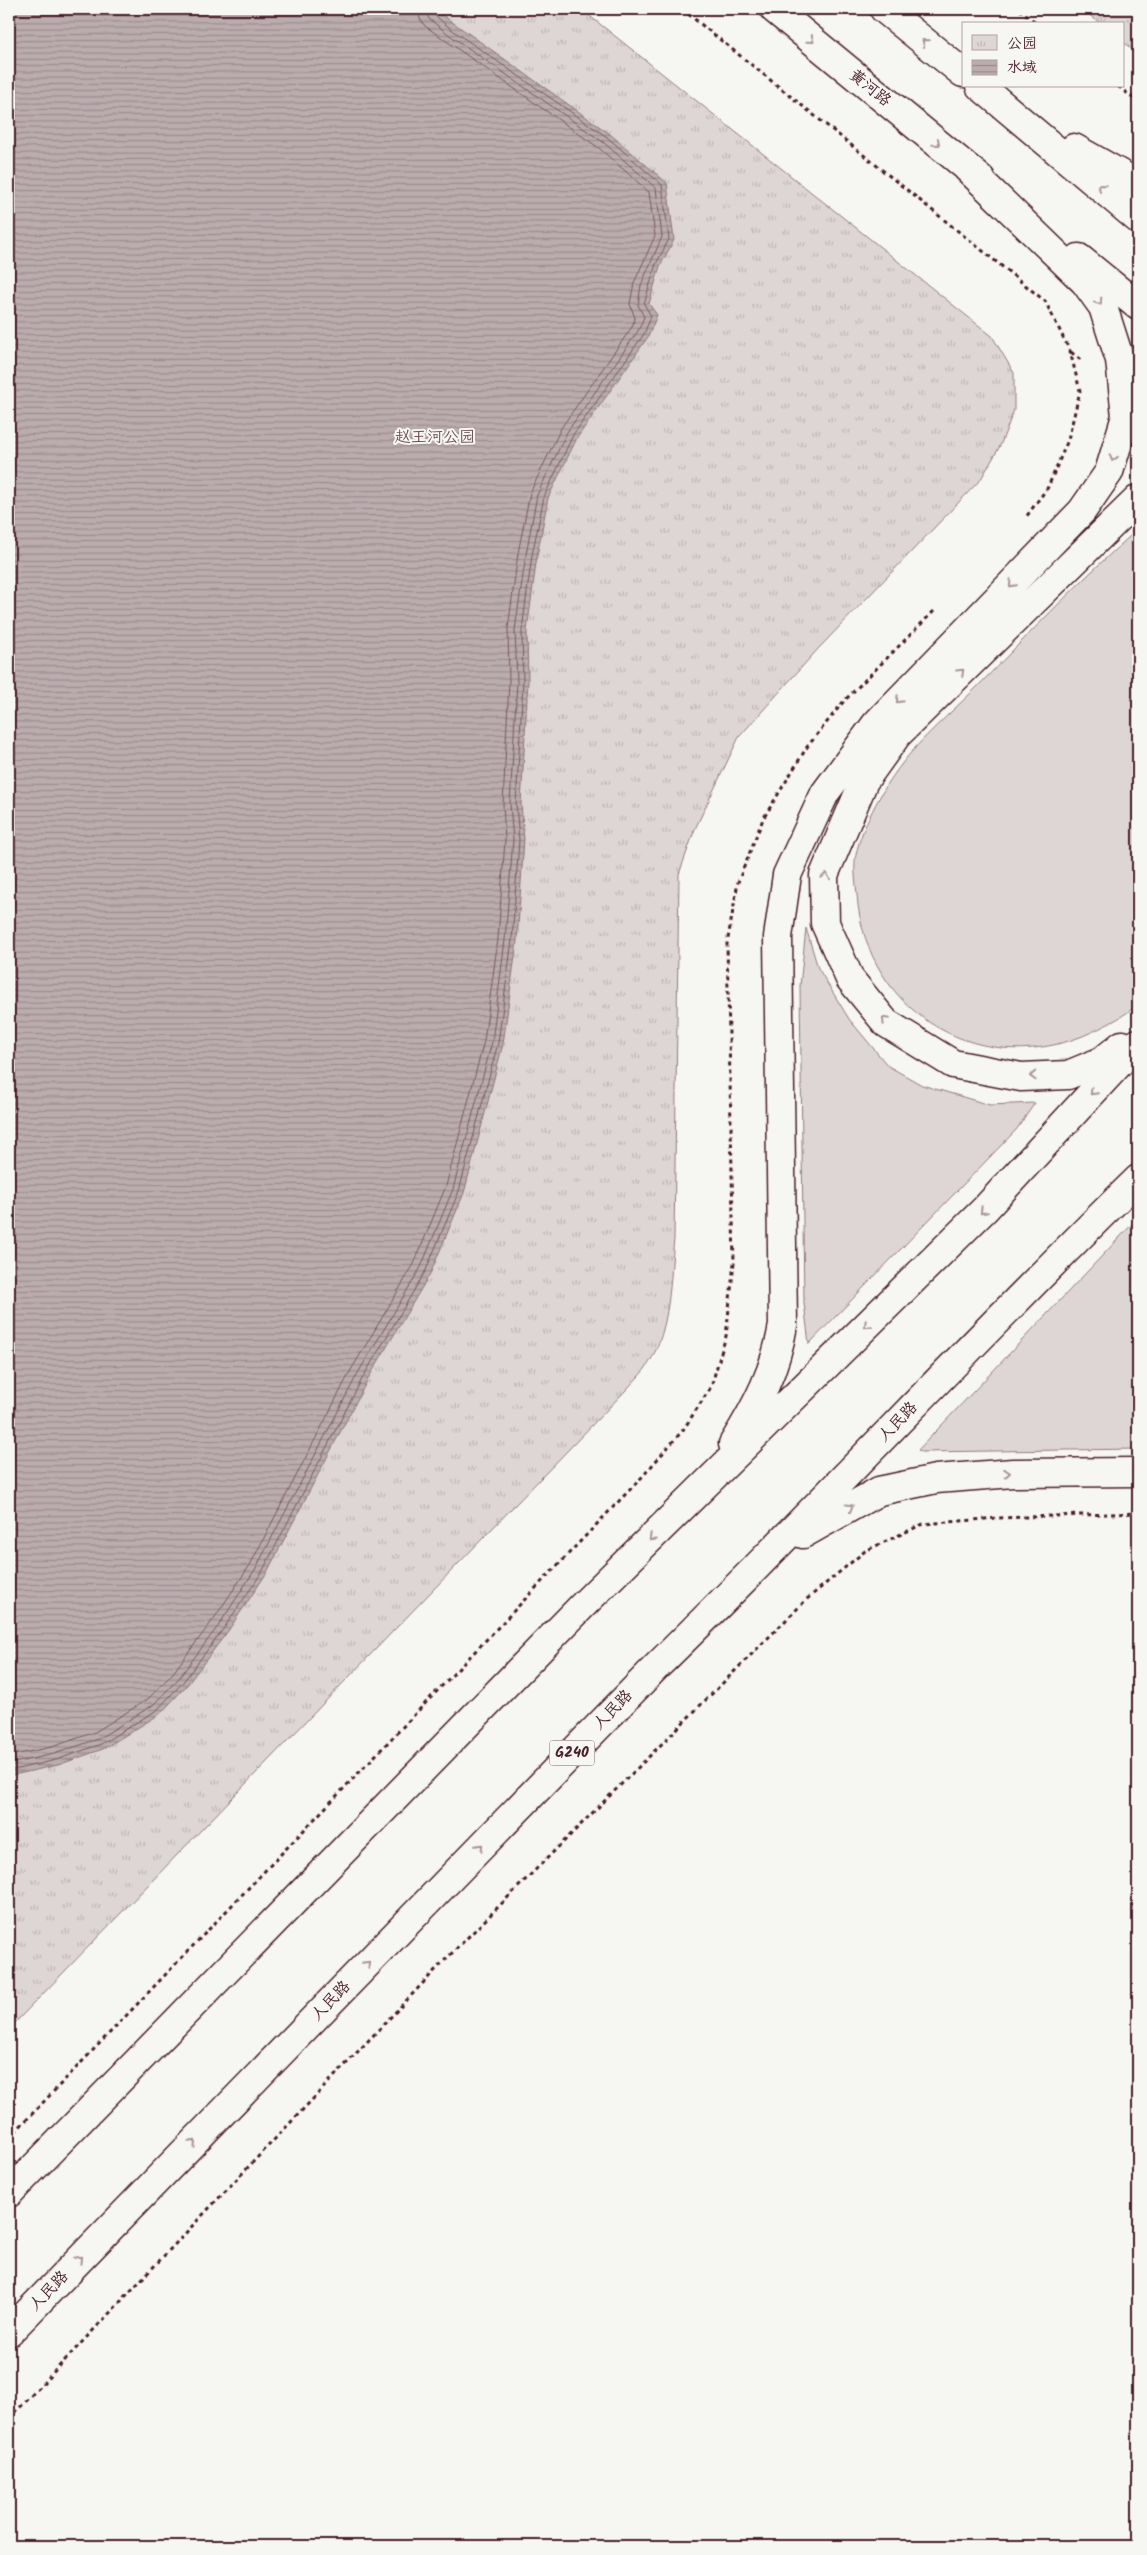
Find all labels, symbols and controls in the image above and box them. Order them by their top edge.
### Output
legend [962,22,1124,88]
text: 公园 [1007,32,1037,56]
one-way arrow [806,34,815,43]
one-way arrow [922,39,931,48]
text: 水域 [1007,56,1037,80]
street label: 黄河路 [843,63,897,113]
one-way arrow [931,137,940,145]
one-way arrow [1098,185,1107,193]
one-way arrow [1093,296,1102,306]
park label: 赵王河公园 [395,425,475,450]
one-way arrow [1108,454,1118,462]
one-way arrow [1009,578,1018,587]
one-way arrow [956,668,965,677]
one-way arrow [896,695,905,704]
one-way arrow [820,872,830,881]
one-way arrow [881,1017,890,1026]
one-way arrow [1029,1071,1037,1082]
one-way arrow [1090,1086,1099,1095]
one-way arrow [980,1205,989,1214]
one-way arrow [864,1319,873,1328]
street label: 人民路 [872,1396,924,1448]
one-way arrow [1004,1468,1012,1479]
one-way arrow [845,1503,854,1513]
one-way arrow [648,1532,657,1541]
street label: 人民路 [587,1684,639,1736]
road number: G240 [550,1740,594,1766]
one-way arrow [474,1844,483,1853]
one-way arrow [361,1960,370,1969]
street label: 人民路 [305,1975,357,2027]
one-way arrow [187,2140,196,2149]
one-way arrow [73,2256,82,2265]
street label: 人民路 [23,2265,75,2317]

